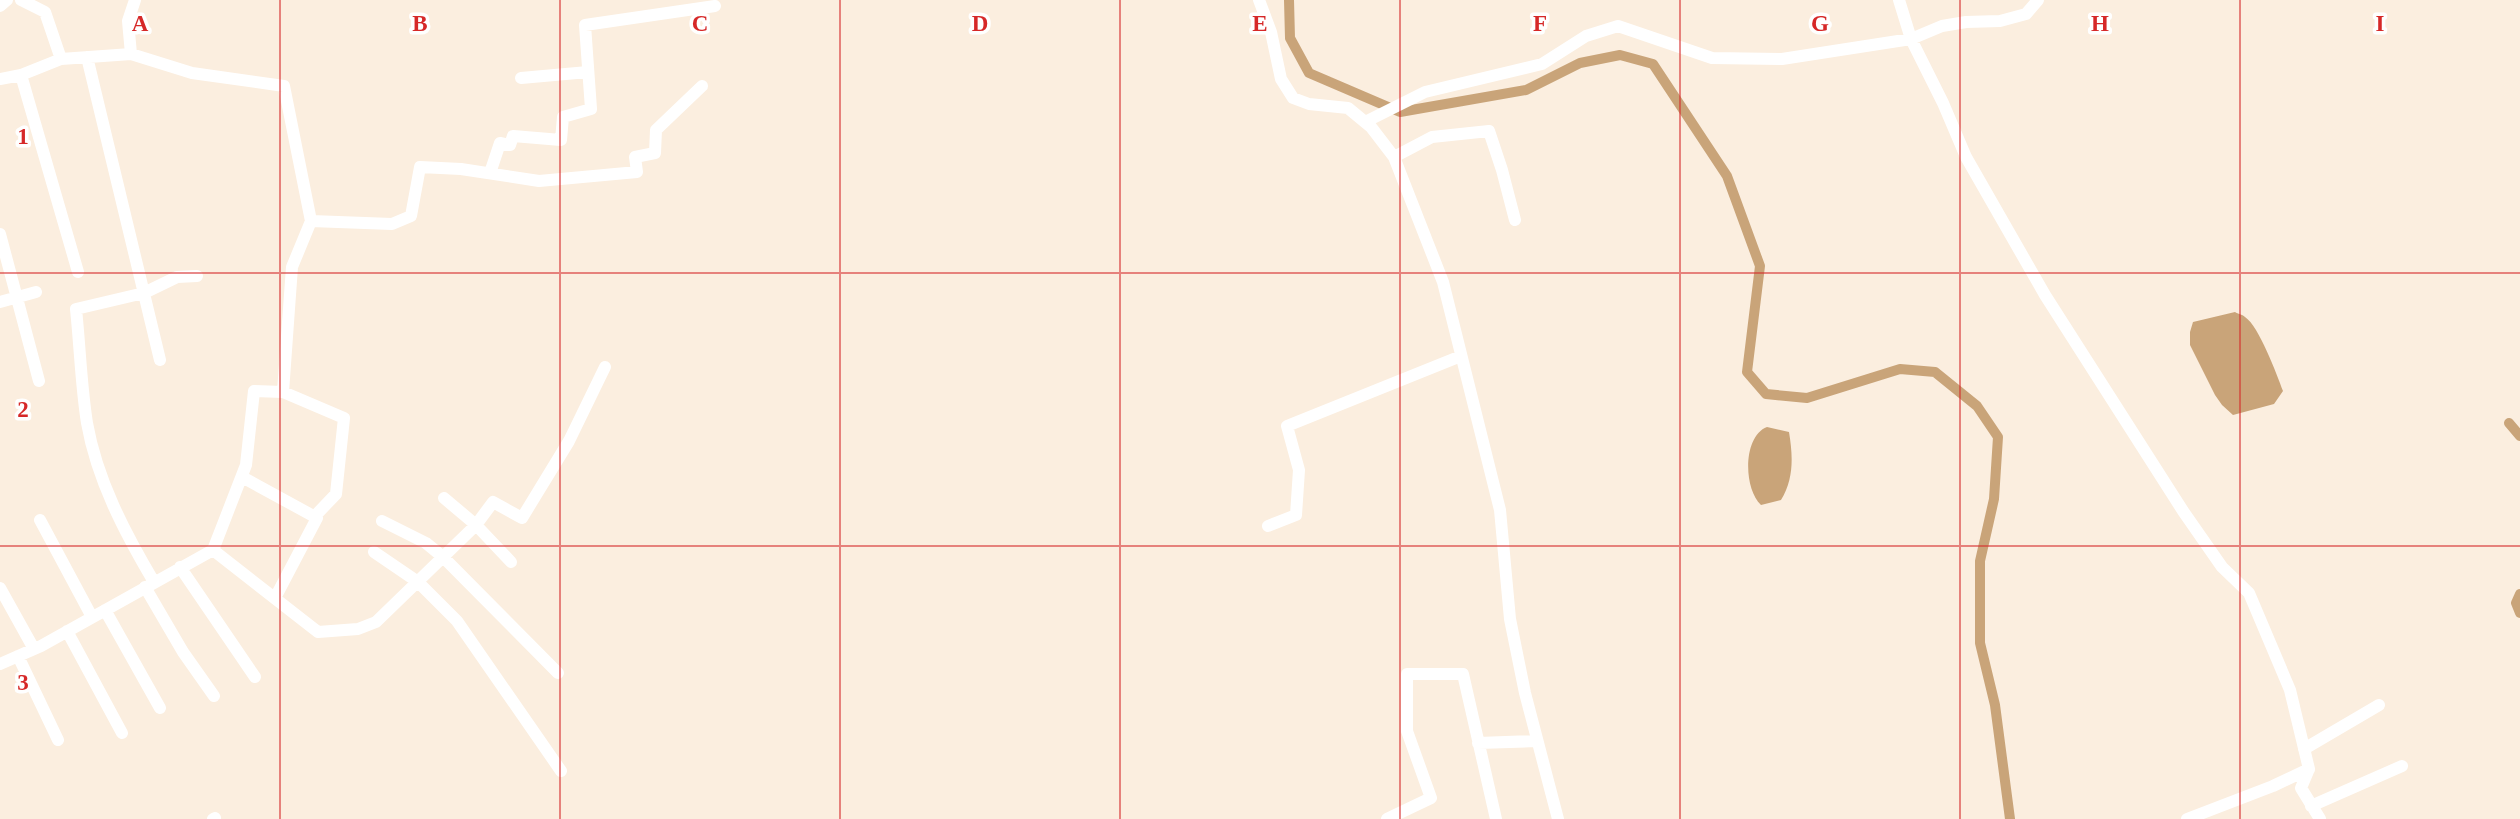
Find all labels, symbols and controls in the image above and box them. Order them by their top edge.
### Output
text: A [132,11,149,36]
text: B [412,11,428,36]
text: C [692,11,708,36]
text: D [972,11,988,36]
text: E [1252,11,1268,36]
text: F [1533,11,1547,36]
text: G [1811,11,1829,36]
text: H [2091,11,2109,36]
text: I [2376,11,2385,36]
text: 1 [17,124,29,149]
text: 2 [17,397,29,422]
text: 3 [17,670,29,695]

